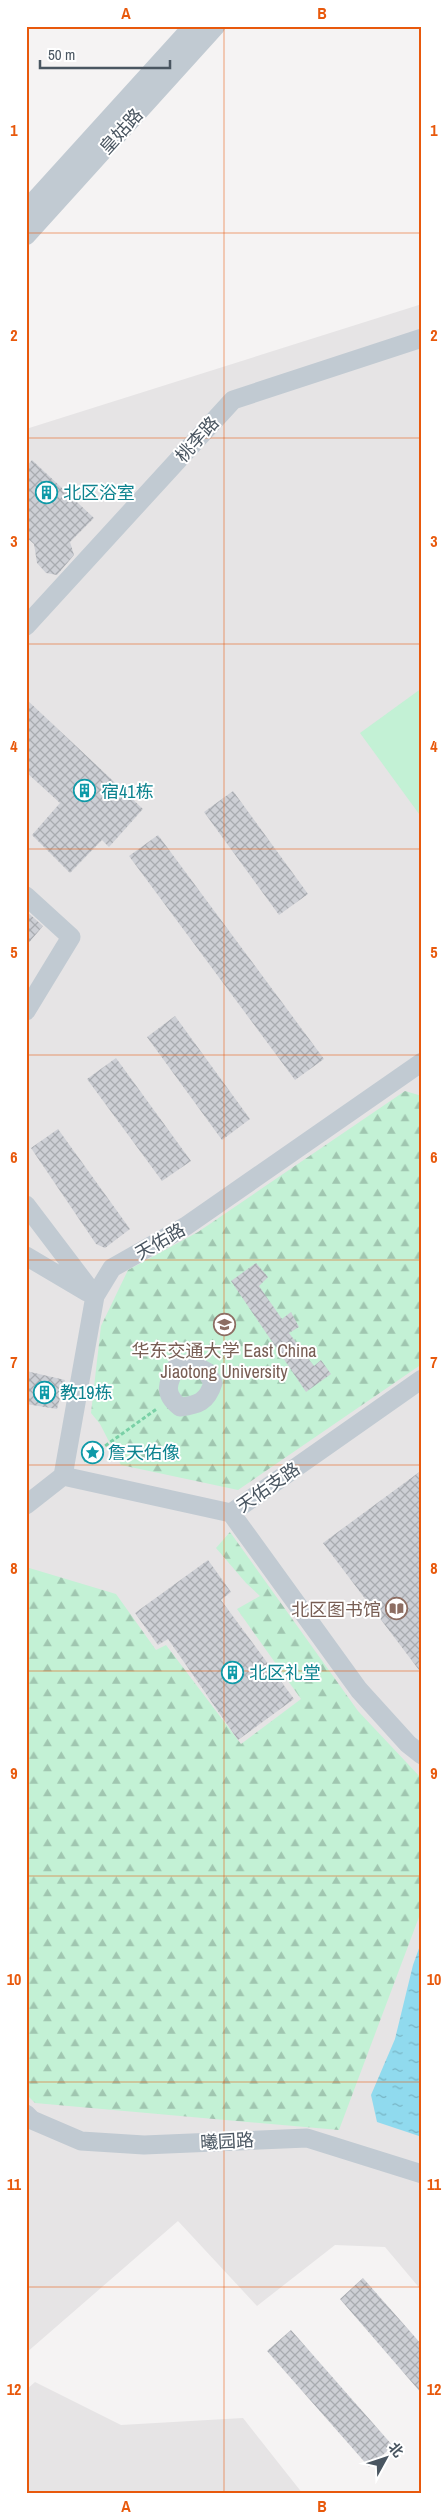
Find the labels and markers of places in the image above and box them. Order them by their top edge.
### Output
building icon: 北区浴室 [35,480,59,504]
place label: 北区浴室 [63,480,135,505]
building icon: 宿41栋 [73,779,97,803]
place label: 宿41栋 [101,779,153,804]
school or university icon: 华东交通大学 East China Jiaotong University [212,1313,236,1337]
place label: 华东交通大学 East China Jiaotong University [131,1338,317,1384]
building icon: 教19栋 [32,1380,56,1404]
place label: 教19栋 [60,1380,112,1405]
place icon: 詹天佑像 [80,1440,104,1464]
place label: 詹天佑像 [108,1440,180,1465]
place label: 北区图书馆 [291,1597,381,1622]
library icon: 北区图书馆 [385,1597,409,1621]
building icon: 北区礼堂 [221,1660,245,1684]
place label: 北区礼堂 [249,1660,321,1685]

